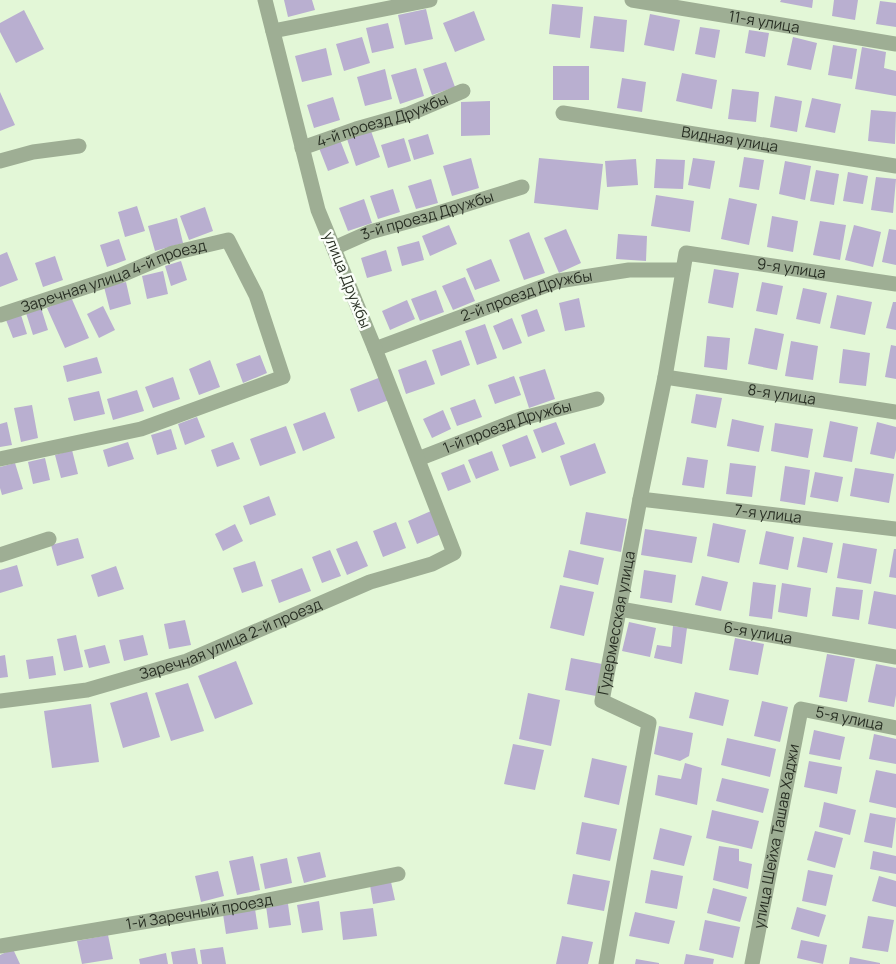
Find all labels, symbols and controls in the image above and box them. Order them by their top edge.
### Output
street label: 11-я улица [727,5,801,38]
street label: 4-й проезд Дружбы [313,88,451,152]
street label: Видная улица [680,121,780,157]
street label: 3-й проезд Дружбы [357,185,496,245]
street label: улица Дружбы [319,228,376,331]
street label: Заречная улица 4-й проезд [18,235,208,318]
street label: 9-я улица [756,253,827,284]
street label: 2-й проезд Дружбы [458,265,594,326]
street label: 8-я улица [746,379,817,410]
street label: 1-й проезд Дружбы [440,395,574,458]
street label: 7-я улица [734,499,803,528]
street label: Гудермесская улица [592,549,640,697]
street label: Заречная улица 2-й проезд [137,593,325,684]
street label: 6-я улица [722,616,794,649]
street label: 5-я улица [814,701,885,735]
street label: улица Шейха Ташав Хаджи [748,742,804,930]
street label: 1-й Заречный проезд [124,889,274,935]

